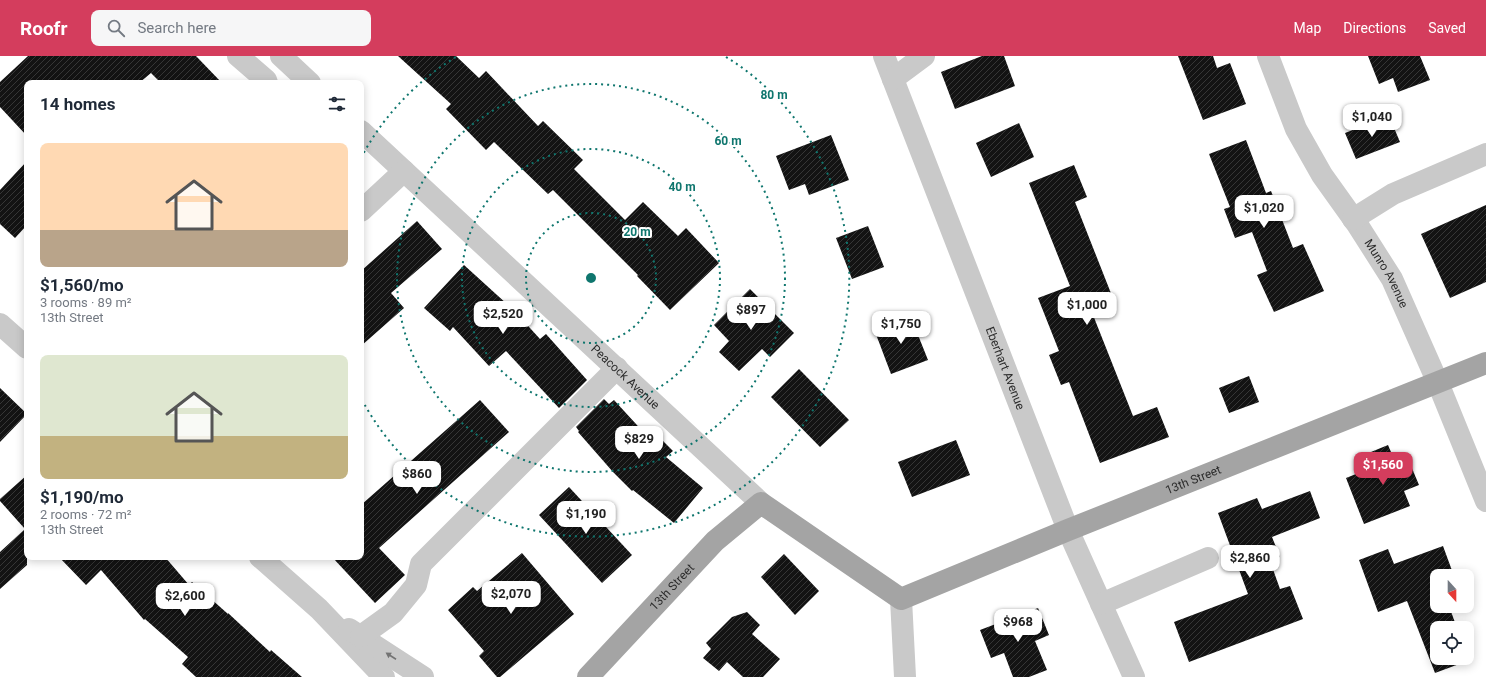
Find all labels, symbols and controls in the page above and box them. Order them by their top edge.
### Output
search box [91,10,371,46]
text: Roofr [20,17,67,40]
icon: search [105,17,127,39]
text: Search here [137,19,216,37]
text: Map [1294,20,1321,36]
text: Directions [1343,20,1406,36]
text: Saved [1428,20,1466,36]
text: 80 m [760,88,788,102]
icon: filters [326,93,348,115]
text: 14 homes [40,94,116,114]
pin: $1,040 [1339,104,1405,138]
text: $1,040 [1352,109,1392,124]
text: 60 m [714,134,742,148]
icon: home [158,169,230,241]
text: 40 m [668,180,696,194]
pin: $1,020 [1231,195,1297,229]
text: $1,020 [1244,200,1284,215]
text: 20 m [623,225,651,239]
street label: Munro Avenue [1361,237,1411,310]
centre of rings [584,271,598,285]
text: $1,560/mo [40,275,124,295]
pin: $1,000 [1054,292,1120,326]
text: 3 rooms · 89 m² [40,295,132,310]
pin: $897 [727,297,775,331]
text: $1,000 [1067,297,1107,312]
pin: $2,520 [470,301,536,335]
text: $897 [736,302,766,317]
text: $2,520 [483,306,523,321]
text: 13th Street [40,310,104,325]
pin: $1,750 [868,311,934,345]
text: $1,750 [881,316,921,331]
street label: Eberhart Avenue [983,325,1028,412]
street label: Peacock Avenue [588,342,662,412]
icon: home [158,381,230,453]
pin: $829 [615,426,663,460]
text: $829 [624,431,654,446]
pin: $1,560 [1350,452,1416,486]
text: $1,560 [1363,457,1403,472]
pin: $860 [393,461,441,495]
street label: 13th Street [1163,463,1223,497]
text: $860 [402,466,432,481]
text: $1,190/mo [40,487,124,507]
pin: $1,190 [553,501,619,535]
text: $1,190 [566,506,606,521]
text: 2 rooms · 72 m² [40,507,132,522]
text: 13th Street [40,522,104,537]
pin: $2,860 [1217,545,1283,579]
text: $2,860 [1230,550,1270,565]
street label: 13th Street [647,561,697,613]
north arrow [1430,569,1474,613]
map controls [1430,569,1474,665]
pin: $2,070 [478,581,544,615]
pin: $2,600 [152,583,218,617]
text: $2,070 [491,586,531,601]
text: $2,600 [165,588,205,603]
pin: $968 [994,609,1042,643]
text: $968 [1003,614,1033,629]
button: locate [1430,621,1474,665]
one-way arrow [385,652,396,660]

